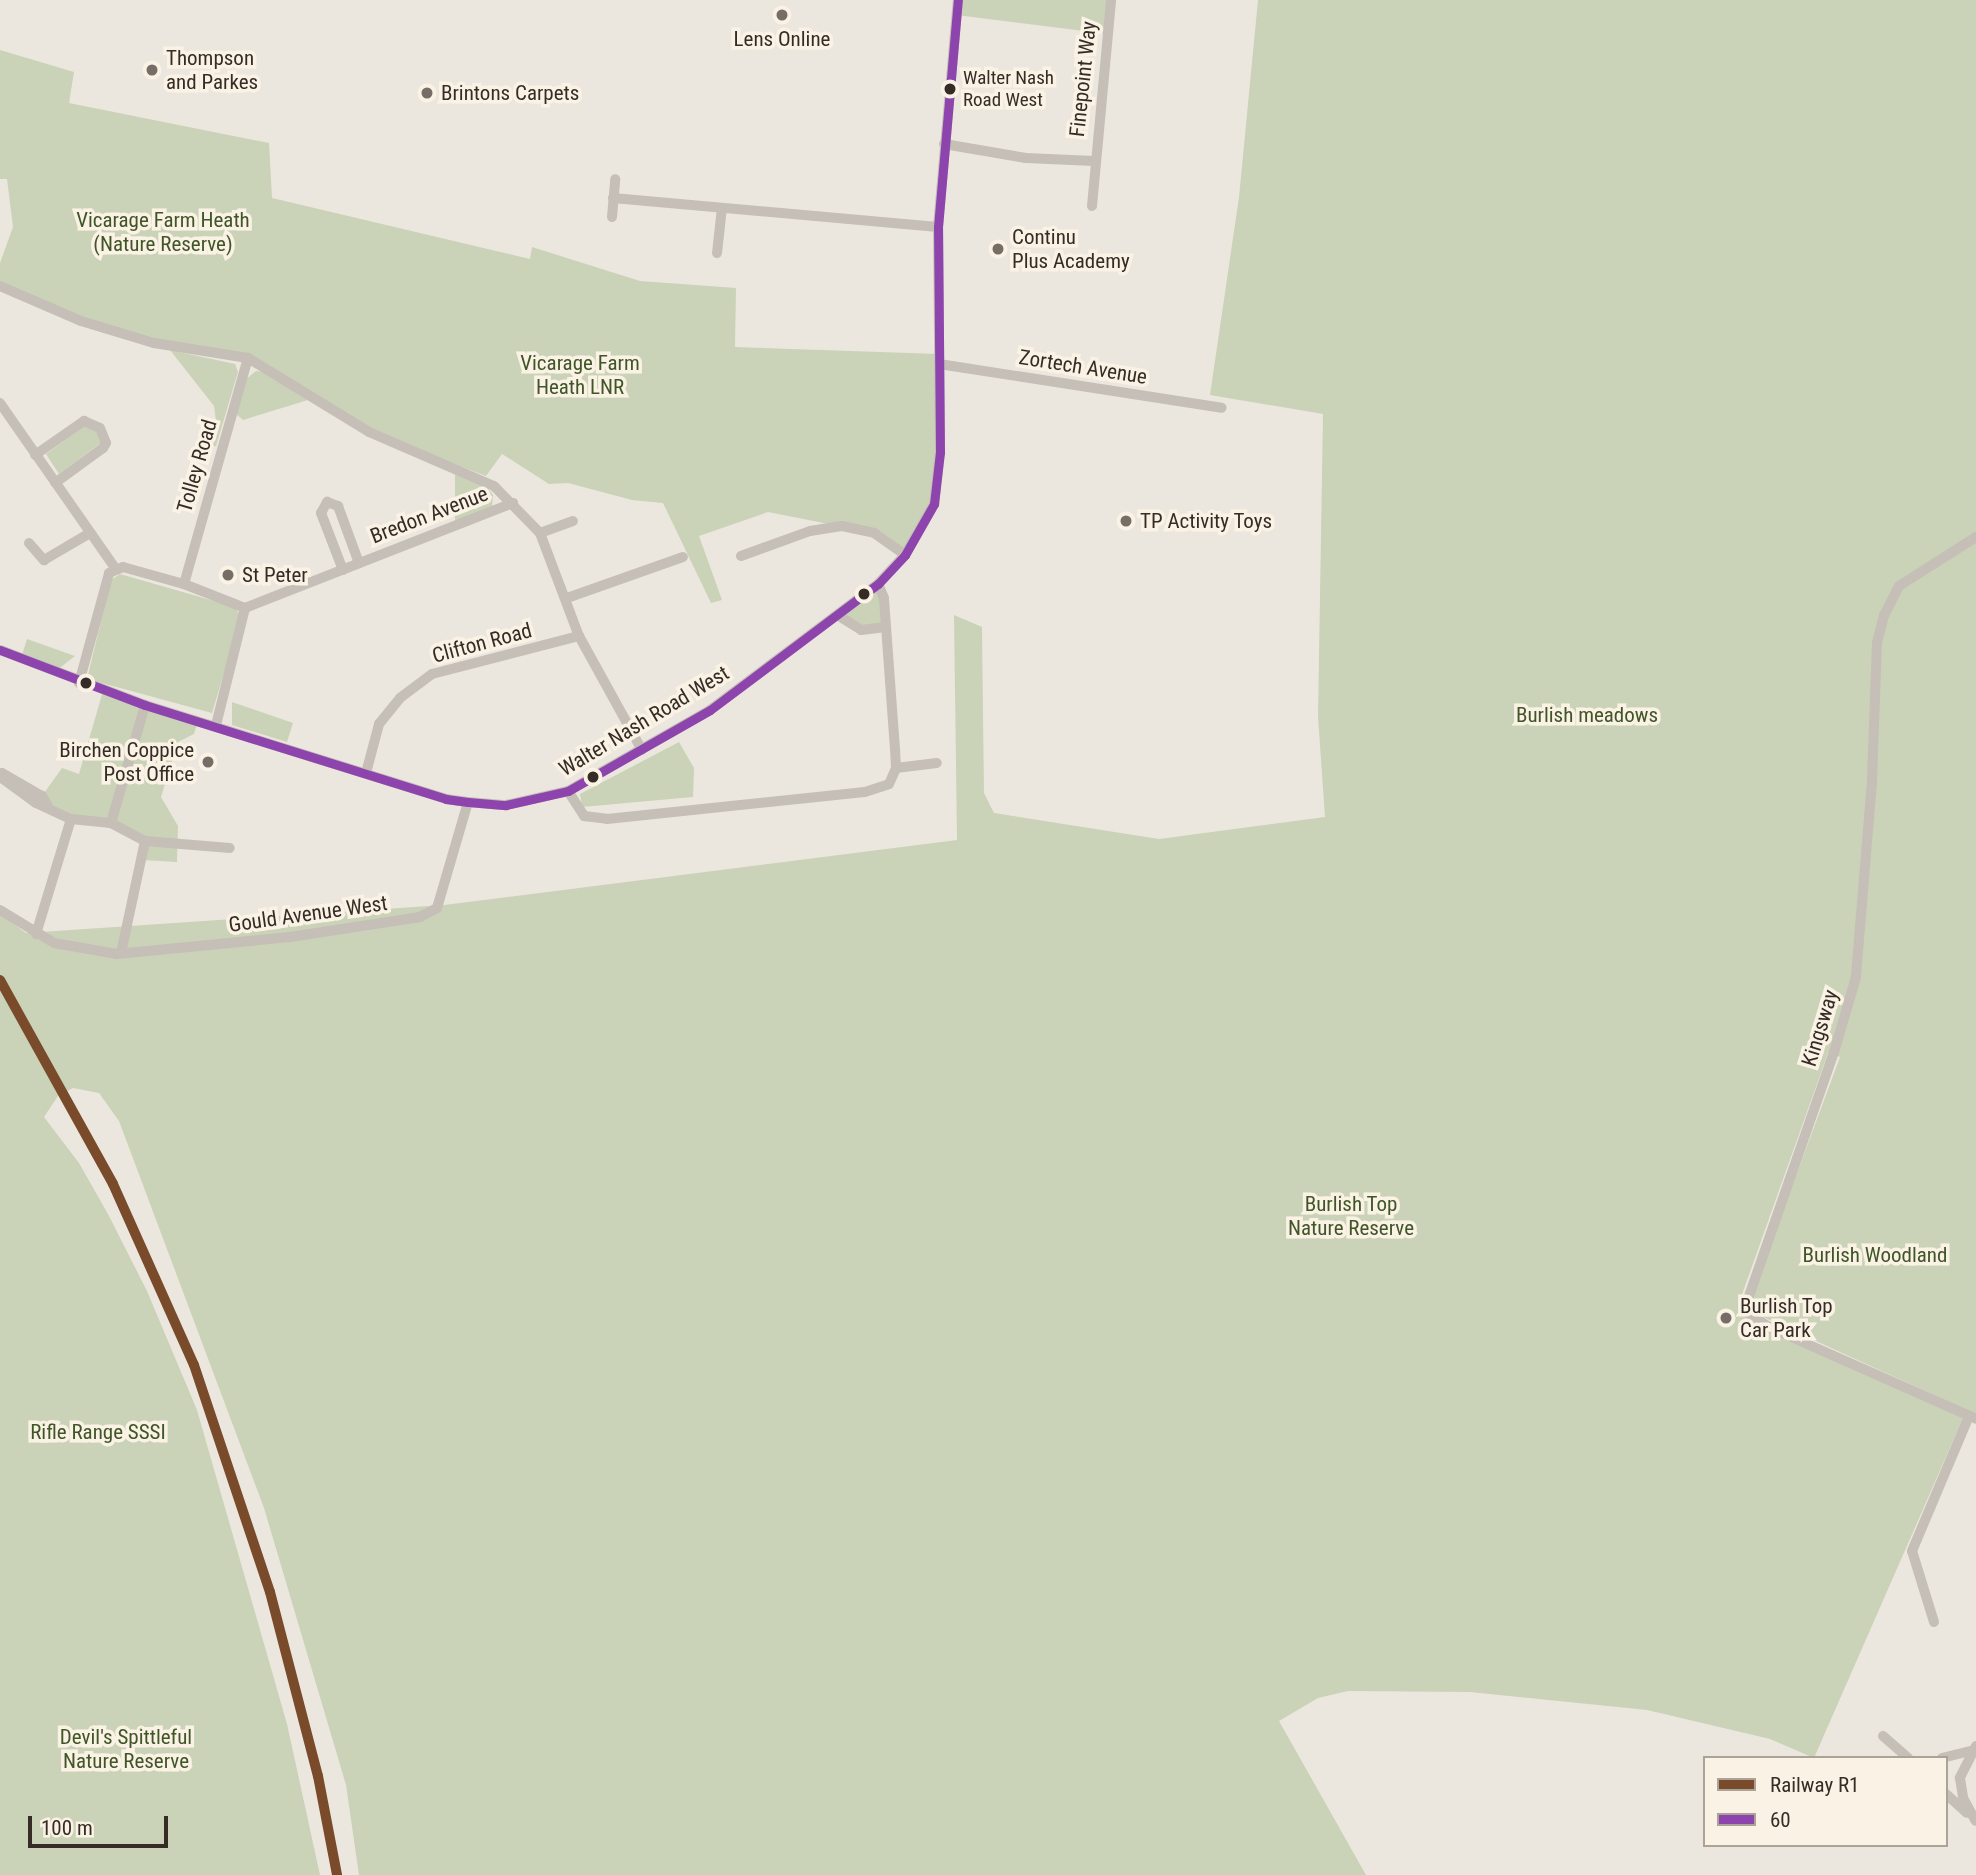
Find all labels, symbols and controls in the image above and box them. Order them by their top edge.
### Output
marker: Lens Online [774,7,790,23]
street label: Finepoint Way [1064,20,1102,138]
place label: Lens Online [734,26,830,52]
place label: Thompson and Parkes [166,45,258,95]
marker: Thompson and Parkes [144,62,160,78]
place label: Walter Nash Road West [963,67,1054,111]
place label: Brintons Carpets [441,80,579,106]
marker: Walter Nash Road West [943,82,957,96]
marker: Brintons Carpets [419,85,435,101]
park label: Vicarage Farm Heath (Nature Reserve) [76,207,250,257]
place label: Continu Plus Academy [1012,224,1130,274]
marker: Continu Plus Academy [990,241,1006,257]
street label: Zortech Avenue [1017,344,1149,390]
park label: Vicarage Farm Heath LNR [520,350,640,400]
street label: Tolley Road [172,417,222,515]
street label: Bredon Avenue [367,481,491,549]
place label: TP Activity Toys [1140,508,1272,534]
marker: TP Activity Toys [1118,513,1134,529]
place label: St Peter [242,562,308,588]
marker: St Peter [220,567,236,583]
unlabelled marker [857,587,871,601]
street label: Clifton Road [430,618,534,668]
street label: Walter Nash Road West [554,660,734,782]
unlabelled marker [79,676,93,690]
park label: Burlish meadows [1516,702,1658,728]
place label: Birchen Coppice Post Office [59,737,194,787]
marker: Birchen Coppice Post Office [200,754,216,770]
unlabelled marker [586,770,600,784]
street label: Gould Avenue West [227,890,389,938]
street label: Kingsway [1796,987,1844,1069]
park label: Burlish Top Nature Reserve [1288,1191,1414,1241]
park label: Burlish Woodland [1803,1242,1947,1268]
place label: Burlish Top Car Park [1740,1293,1833,1343]
marker: Burlish Top Car Park [1718,1310,1734,1326]
park label: Rifle Range SSSI [30,1419,166,1445]
park label: Devil's Spittleful Nature Reserve [60,1724,192,1774]
legend [1703,1756,1948,1847]
text: Railway R1 [1770,1773,1859,1797]
scale bar [32,1801,172,1845]
text: 60 [1770,1808,1791,1832]
text: 100 m [41,1816,93,1840]

